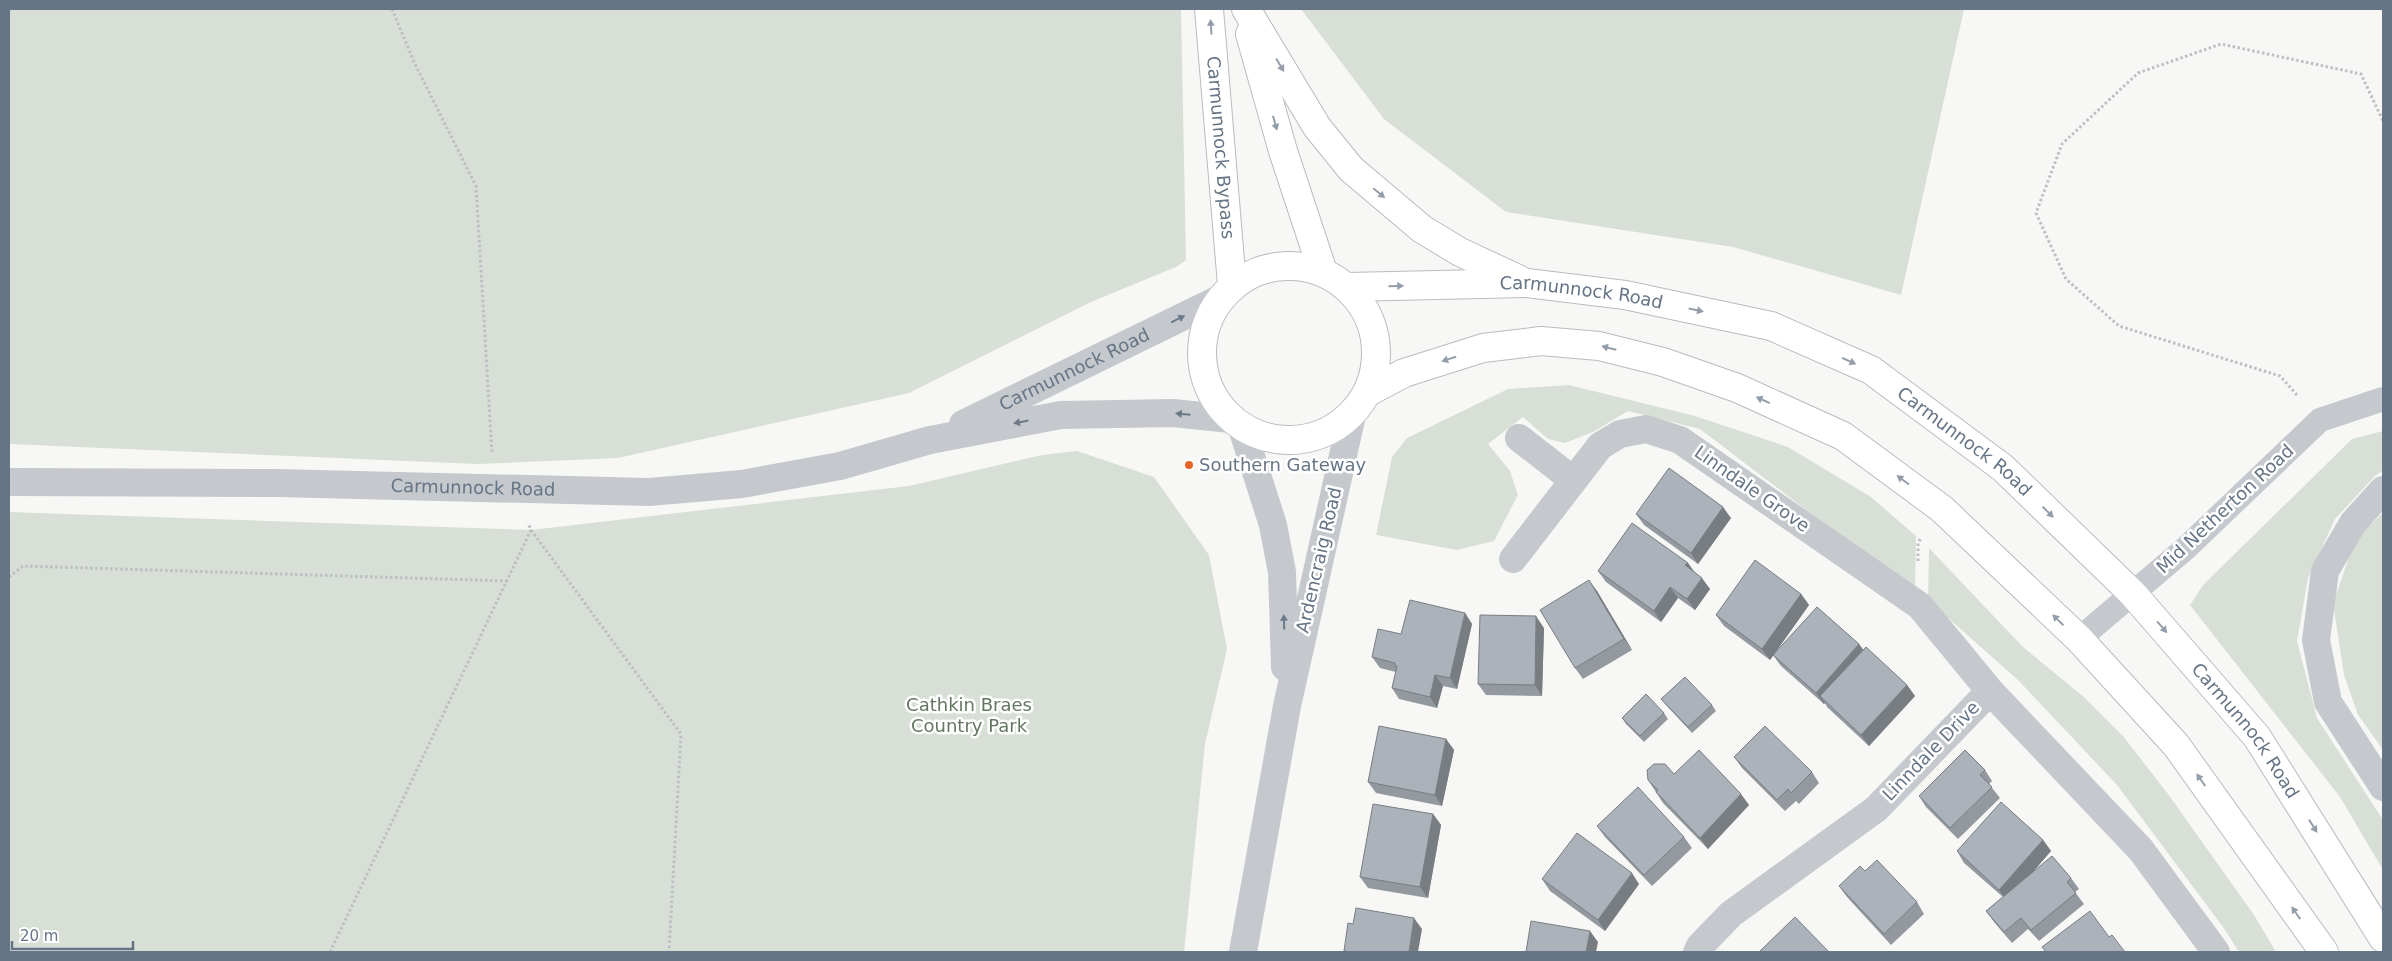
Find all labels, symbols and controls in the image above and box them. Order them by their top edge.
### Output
one-way arrow [1206,19,1214,35]
street label: Carmunnock Bypass [1203,55,1239,240]
one-way arrow [1275,59,1284,72]
one-way arrow [1272,116,1280,131]
one-way arrow [1372,187,1385,198]
street label: Carmunnock Road [1499,272,1665,313]
one-way arrow [1388,282,1404,290]
one-way arrow [1688,306,1703,314]
one-way arrow [1171,315,1185,323]
street label: Carmunnock Road [996,324,1153,415]
one-way arrow [1601,344,1616,352]
one-way arrow [1441,355,1456,363]
one-way arrow [1842,357,1856,365]
street label: Carmunnock Road [1893,382,2036,500]
one-way arrow [1756,395,1770,403]
one-way arrow [1175,410,1191,418]
one-way arrow [1013,419,1029,427]
street label: Mid Netherton Road [2152,440,2297,578]
street label: Linndale Grove [1691,441,1814,536]
place label: Southern Gateway [1199,454,1366,475]
marker: Southern Gateway [1183,459,1195,471]
street label: Carmunnock Road [390,475,556,500]
one-way arrow [1896,475,1910,485]
street label: Ardencraig Road [1292,485,1345,635]
one-way arrow [2041,506,2053,518]
one-way arrow [1279,614,1287,630]
one-way arrow [2053,614,2065,626]
one-way arrow [2156,621,2168,633]
street label: Carmunnock Road [2188,658,2304,802]
park label: Cathkin Braes Country Park [906,694,1032,736]
street label: Linndale Drive [1878,697,1983,805]
one-way arrow [2196,773,2206,787]
one-way arrow [2308,819,2317,832]
one-way arrow [2291,906,2301,919]
scale bar [12,918,134,950]
text: 20 m [20,927,58,945]

